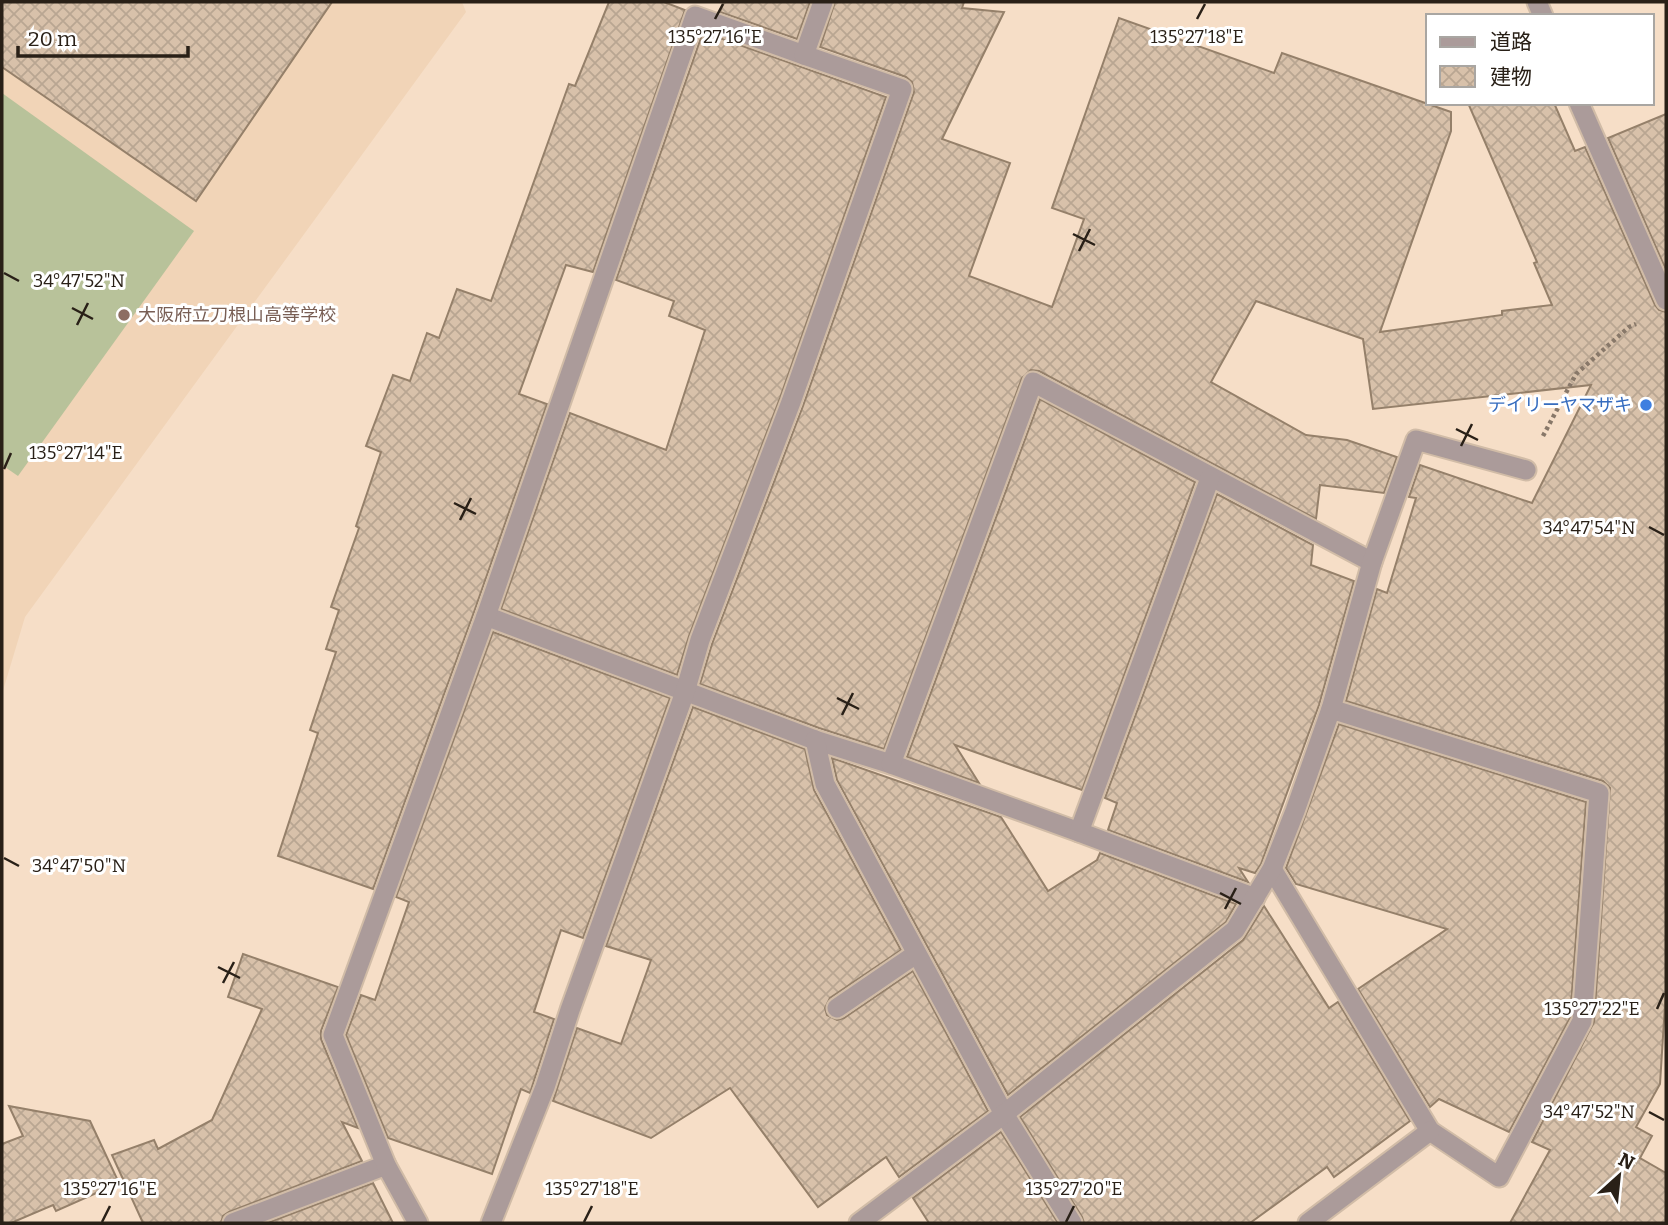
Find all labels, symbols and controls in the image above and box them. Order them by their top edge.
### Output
scale bar [18,14,187,58]
legend [1426,14,1654,105]
text: 20 m [28,26,77,52]
text: 135°27'16"E [668,26,762,48]
text: 135°27'18"E [1150,26,1244,48]
text: 道路 [1490,29,1532,55]
text: 建物 [1490,64,1532,90]
text: 34°47'52"N [33,270,125,292]
place label: 大阪府立刀根山高等学校 [138,304,336,326]
marker: 大阪府立刀根山高等学校 [116,307,132,323]
place label: デイリーヤマザキ [1488,394,1632,416]
marker: デイリーヤマザキ [1638,397,1654,413]
text: 135°27'14"E [29,442,123,464]
text: 34°47'54"N [1543,517,1635,539]
text: 34°47'50"N [32,855,126,877]
text: 135°27'22"E [1544,998,1640,1020]
text: 34°47'52"N [1543,1101,1635,1123]
north arrow [1584,1141,1654,1211]
text: N [1615,1148,1639,1175]
text: 135°27'16"E [63,1178,157,1200]
text: 135°27'18"E [545,1178,639,1200]
text: 135°27'20"E [1025,1178,1123,1200]

